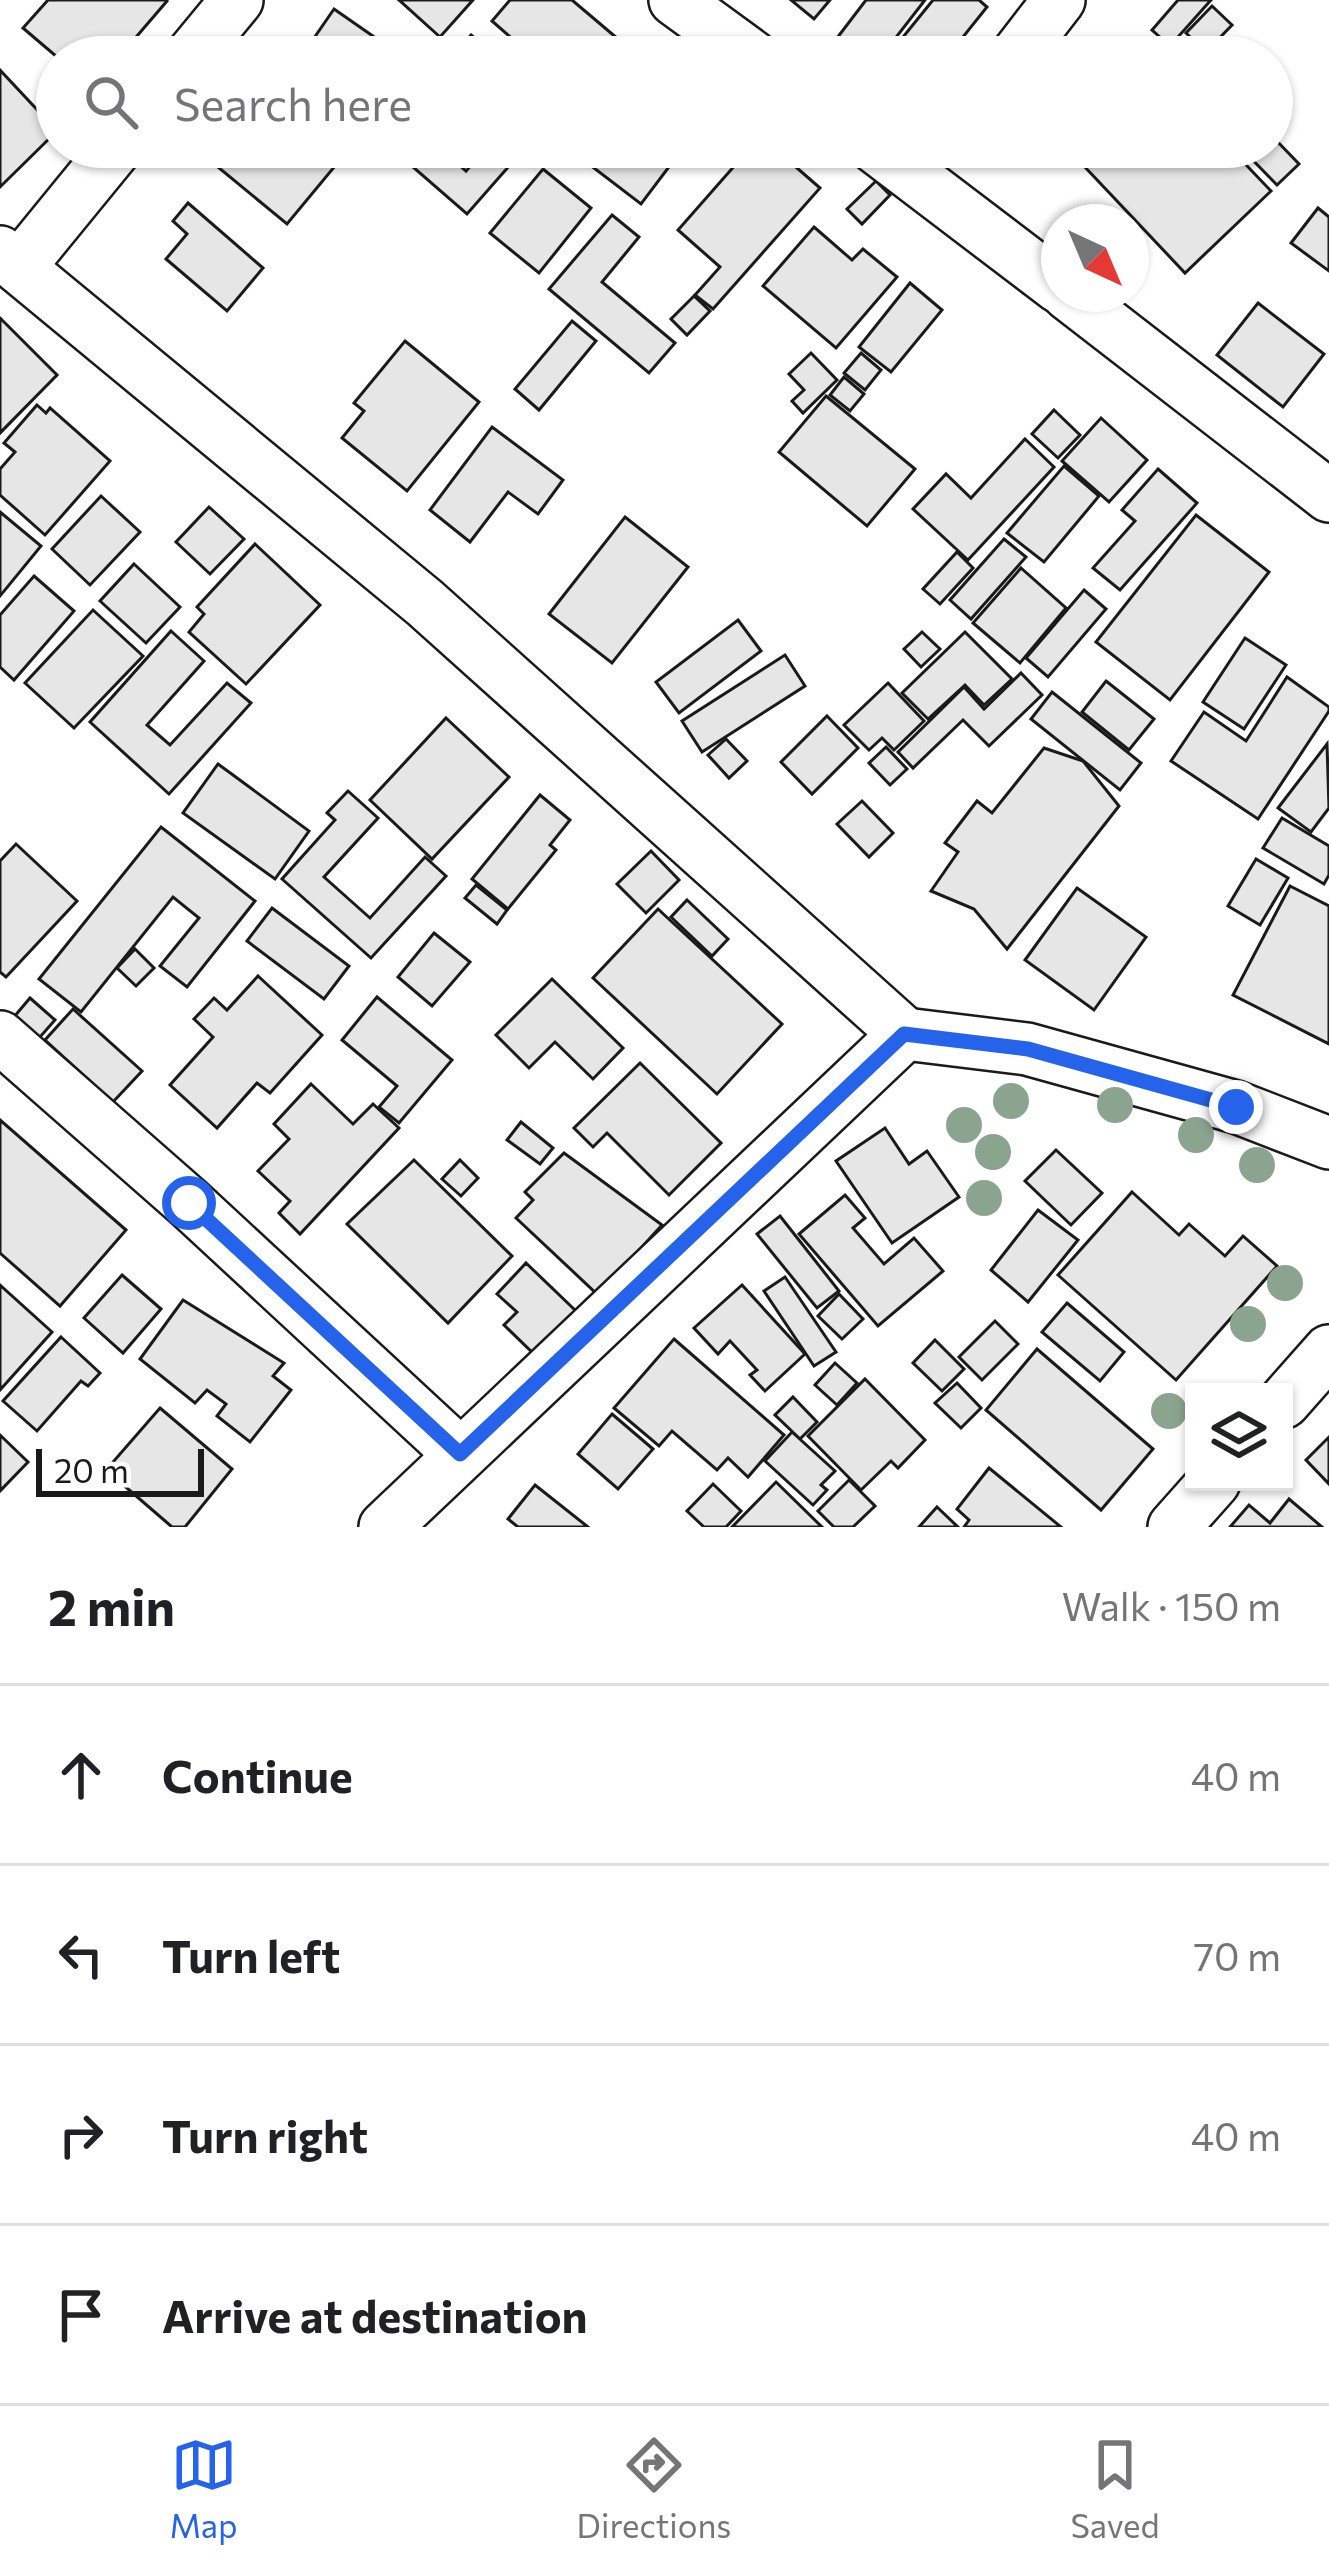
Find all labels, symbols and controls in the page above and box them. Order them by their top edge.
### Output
search box [36,36,1293,168]
icon: search [78,69,144,135]
text: Search here [174,75,412,130]
north arrow [1041,204,1149,312]
route end [1209,1080,1263,1134]
route start [162,1176,216,1230]
map controls [1185,1383,1293,1491]
button: layers [1185,1383,1293,1491]
scale bar [36,1443,204,1496]
text: 20 m [54,1449,129,1490]
text: 2 min [48,1574,175,1637]
text: Walk · 150 m [1062,1581,1281,1629]
icon: ahead [48,1742,114,1808]
text: Continue [162,1747,353,1802]
text: 40 m [1191,1751,1281,1799]
icon: left [48,1922,114,1988]
text: Turn left [162,1927,340,1982]
text: 70 m [1194,1931,1281,1979]
icon: right [48,2102,114,2168]
text: Turn right [162,2107,368,2162]
text: 40 m [1191,2111,1281,2159]
icon: arrive [48,2282,114,2348]
text: Arrive at destination [162,2287,588,2342]
tab: Map [170,2432,238,2545]
tab: Directions [577,2432,731,2545]
tab: Saved [1070,2432,1159,2545]

